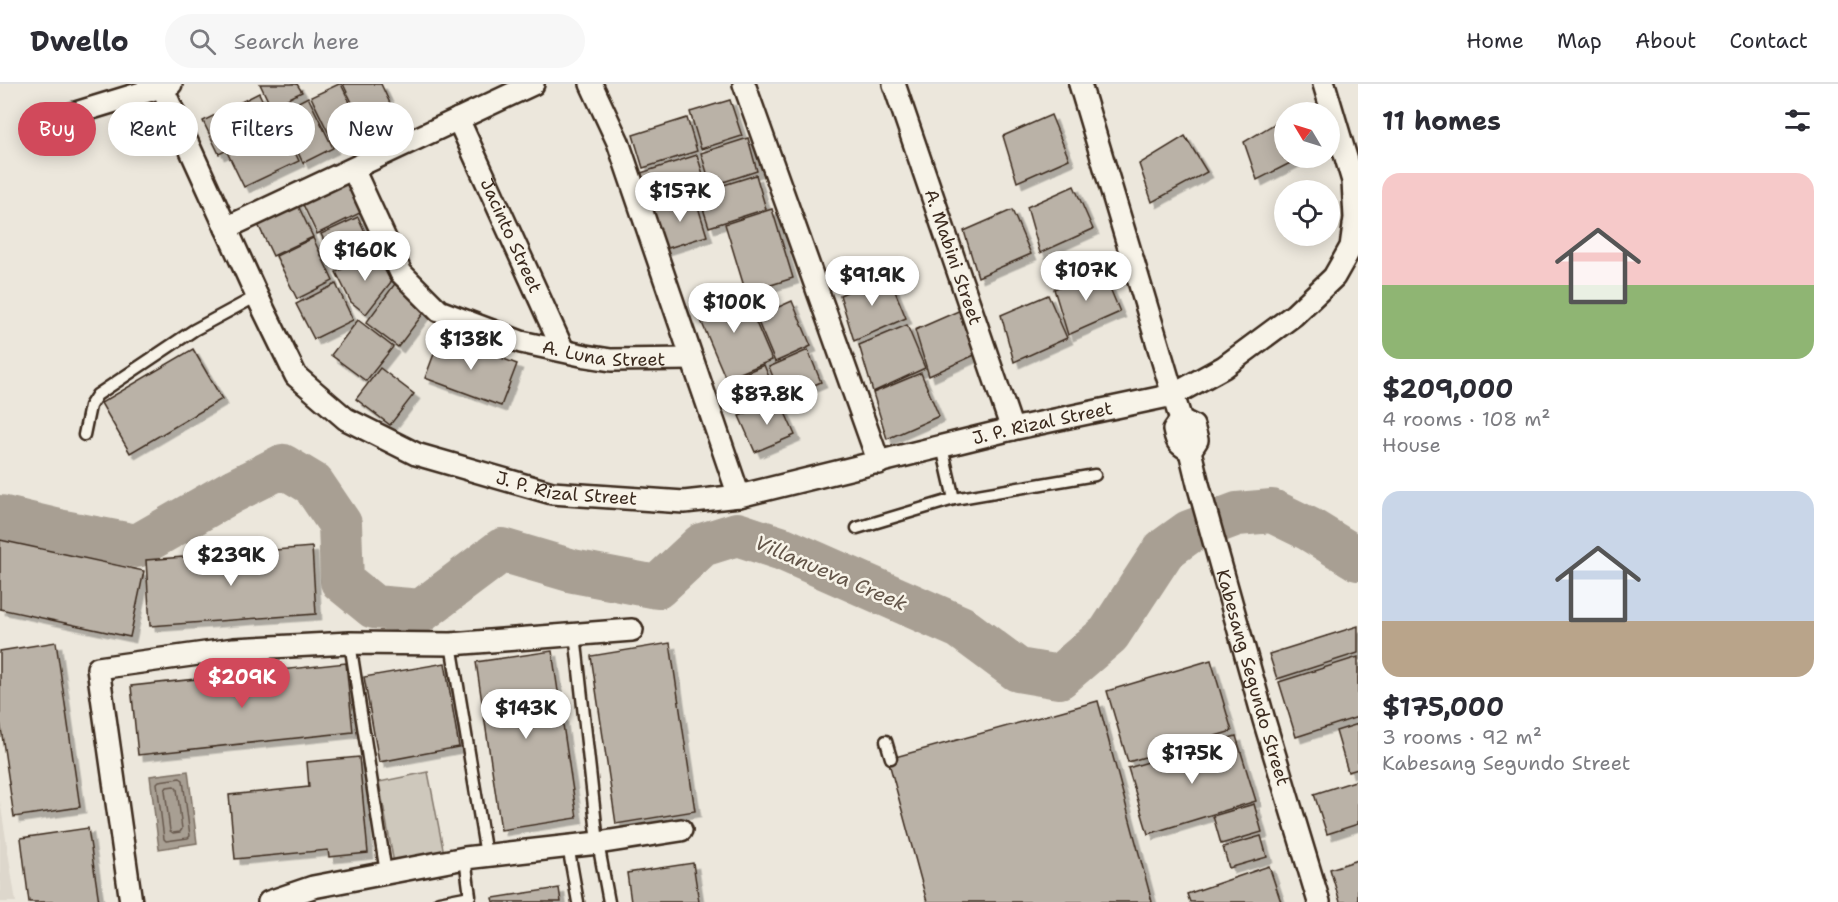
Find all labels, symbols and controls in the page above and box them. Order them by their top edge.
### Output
search box [165,14,585,68]
text: Dwello [30,22,129,60]
icon: search [186,25,219,58]
text: Search here [234,27,360,56]
text: Home [1466,27,1524,55]
text: Map [1557,27,1602,55]
text: About [1635,27,1696,55]
text: Contact [1729,27,1808,55]
chip: Buy [18,102,96,156]
chip: Rent [108,102,198,156]
chip: Filters [210,102,315,156]
chip: New [327,102,414,156]
north arrow [1274,102,1340,168]
map controls [1274,102,1340,246]
text: 11 homes [1382,103,1501,138]
icon: filters [1781,104,1814,137]
pin: $157K [638,172,722,223]
street label: Jacinto Street [475,174,547,297]
text: $157K [649,178,711,204]
button: locate [1274,180,1340,246]
street label: A. Mabini Street [919,186,988,328]
icon: home [1544,212,1652,320]
pin: $160K [323,231,407,282]
text: $160K [333,237,397,263]
pin: $107K [1044,251,1128,302]
pin: $91.9K [823,256,921,307]
text: $107K [1055,257,1117,283]
text: $91.9K [839,262,905,288]
pin: $100K [692,283,776,334]
text: $100K [702,289,766,315]
pin: $138K [429,320,513,371]
text: $138K [439,326,503,352]
street label: A. Luna Street [540,335,666,372]
text: $209,000 [1382,371,1514,406]
pin: $87.8K [718,375,816,426]
text: $87.8K [731,381,803,407]
street label: J. P. Rizal Street [970,396,1115,450]
text: 4 rooms · 108 m² [1382,406,1551,432]
text: House [1382,432,1441,458]
street label: J. P. Rizal Street [493,466,638,511]
water label: Villanueva Creek [751,529,912,617]
icon: home [1544,530,1652,638]
pin: $239K [189,536,273,587]
text: $239K [197,542,265,568]
street label: Kabesang Segundo Street [1210,567,1295,789]
pin: $209K [200,658,284,709]
text: $209K [208,664,276,690]
pin: $143K [484,689,568,740]
text: $175,000 [1382,689,1504,724]
text: $143K [495,695,557,721]
text: 3 rooms · 92 m² [1382,724,1542,750]
pin: $175K [1150,734,1234,785]
text: $175K [1161,740,1223,766]
text: Kabesang Segundo Street [1382,750,1631,776]

